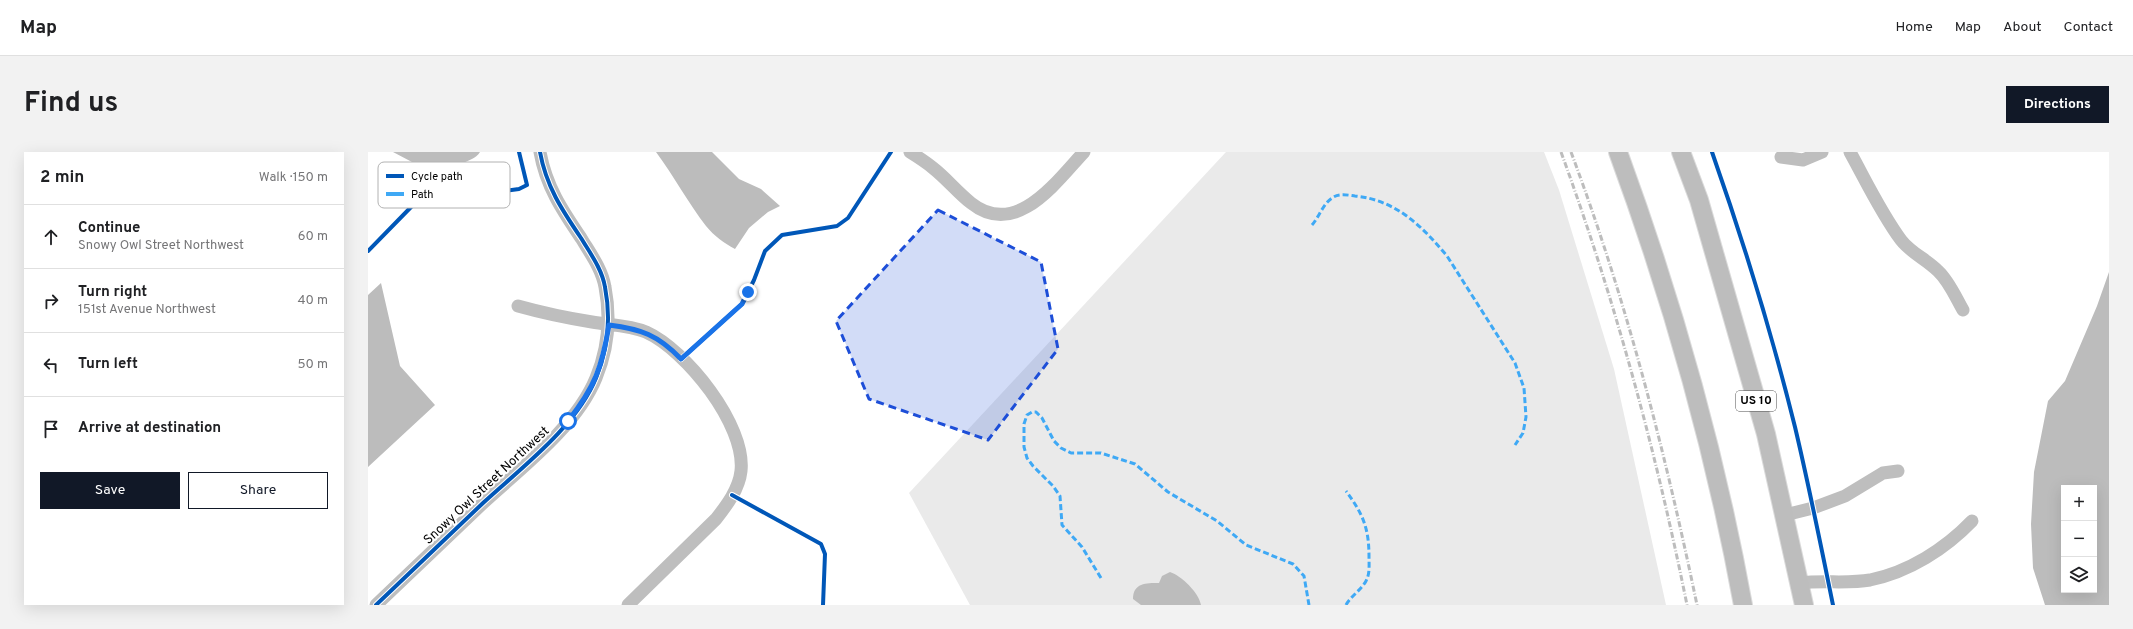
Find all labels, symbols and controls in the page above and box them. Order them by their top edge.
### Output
text: Map [20,16,57,40]
text: Home [1896,19,1933,36]
text: Map [1955,19,1981,36]
text: About [2003,19,2042,36]
text: Contact [2064,19,2113,36]
text: Find us [24,86,118,122]
button: Directions [2006,86,2109,123]
legend [378,162,510,208]
text: 2 min [40,167,84,189]
text: Walk · 150 m [259,170,328,186]
text: Cycle path [411,170,463,184]
text: Path [411,188,433,202]
text: Continue [78,219,140,238]
icon: ahead [40,226,62,248]
text: 60 m [298,229,328,245]
text: Snowy Owl Street Northwest [78,238,244,254]
text: Turn right [78,283,147,302]
route end [739,283,757,301]
icon: right [40,290,62,312]
text: 40 m [298,293,328,309]
text: 151st Avenue Northwest [78,302,216,318]
icon: left [40,354,62,376]
text: Turn left [78,355,138,374]
text: 50 m [298,357,328,373]
road number: US 10 [1736,391,1776,411]
route start [559,412,577,430]
icon: arrive [40,418,62,440]
text: Arrive at destination [78,419,221,438]
street label: Snowy Owl Street Northwest [421,423,553,548]
button: Save [40,472,180,509]
button: Share [188,472,328,509]
map controls [2061,485,2097,593]
button: + [2061,485,2097,521]
button: − [2061,521,2097,557]
button: layers [2061,557,2097,593]

